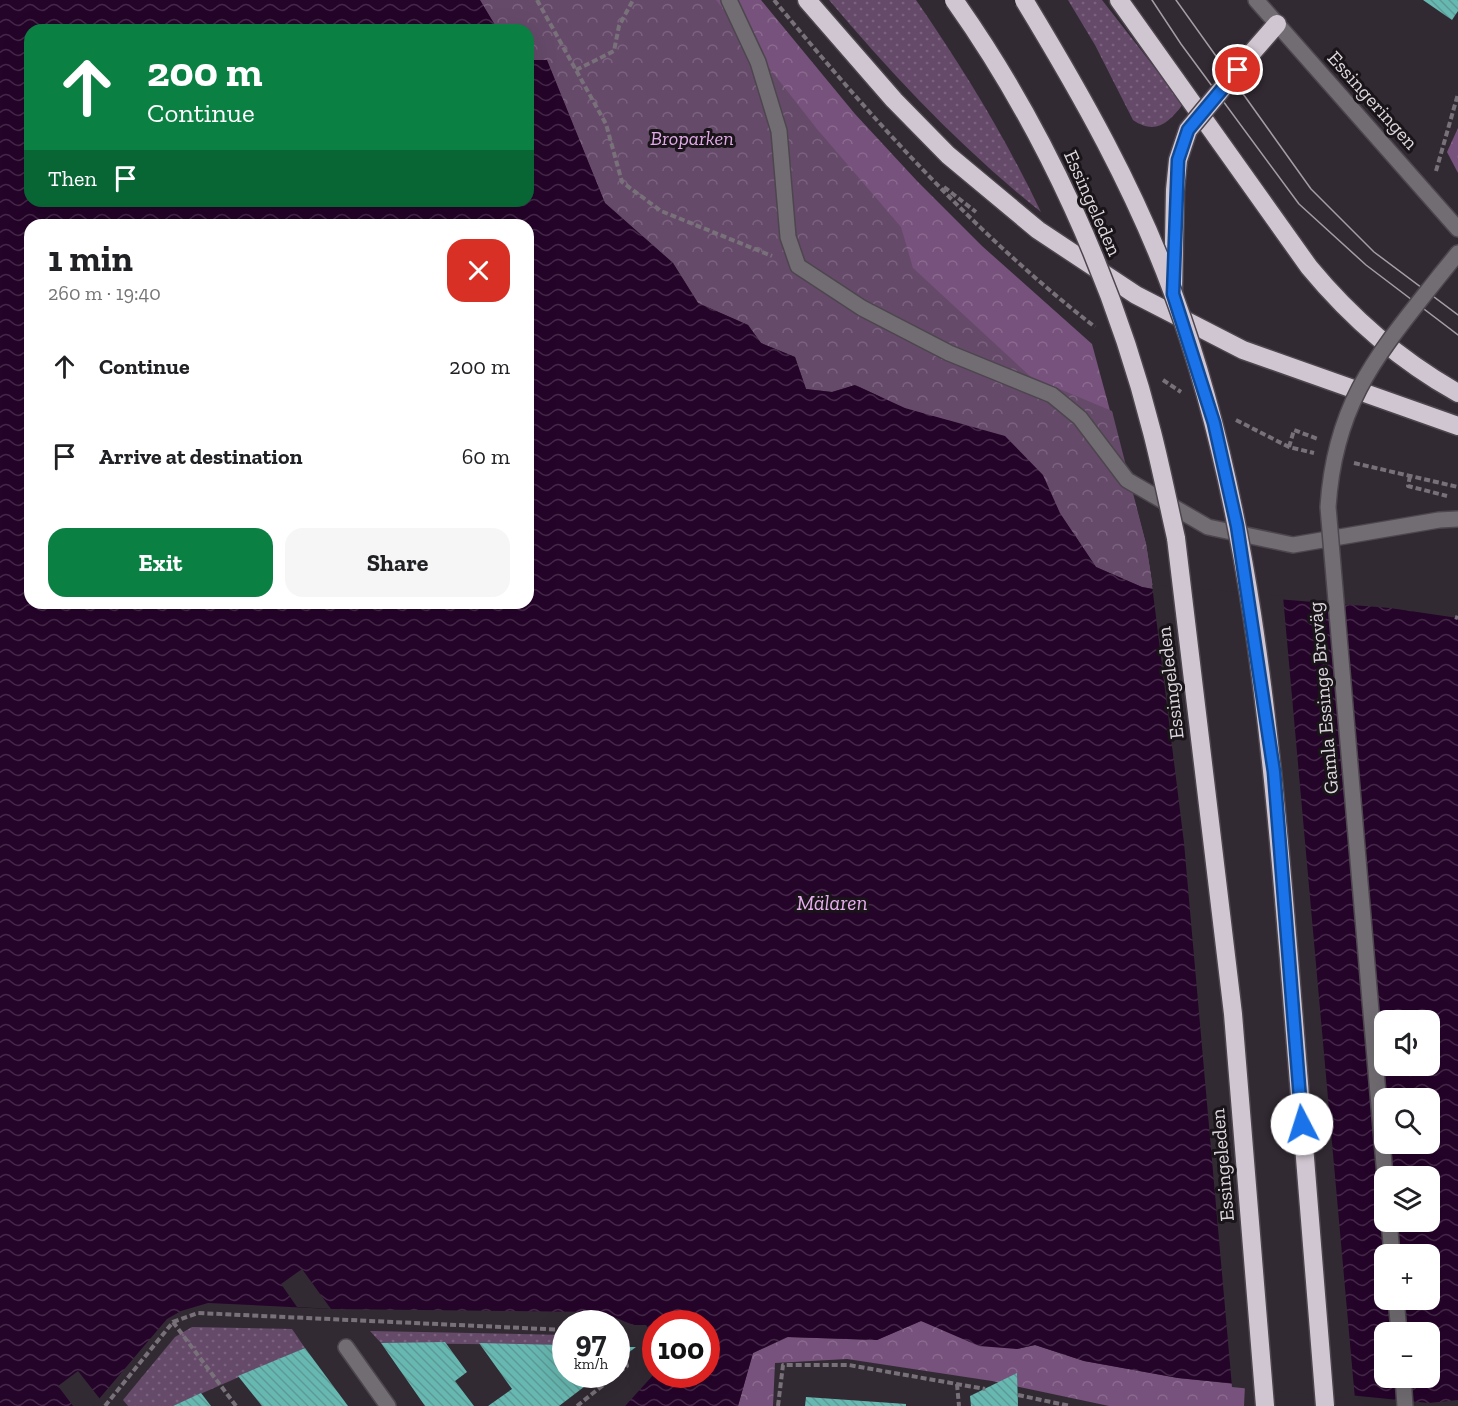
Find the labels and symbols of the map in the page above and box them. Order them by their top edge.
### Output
pin [1212,44,1263,95]
street label: Essingeringen [1323,46,1424,154]
park label: Broparken [650,126,734,150]
street label: Essingeleden [1059,146,1127,260]
street label: Gamla Essinge Broväg [1303,601,1343,795]
street label: Essingeleden [1151,625,1189,741]
water label: Mälaren [796,890,868,915]
position arrow [1270,1092,1334,1156]
street label: Essingeleden [1205,1107,1239,1222]
speed limit sign: 100 [642,1310,720,1388]

